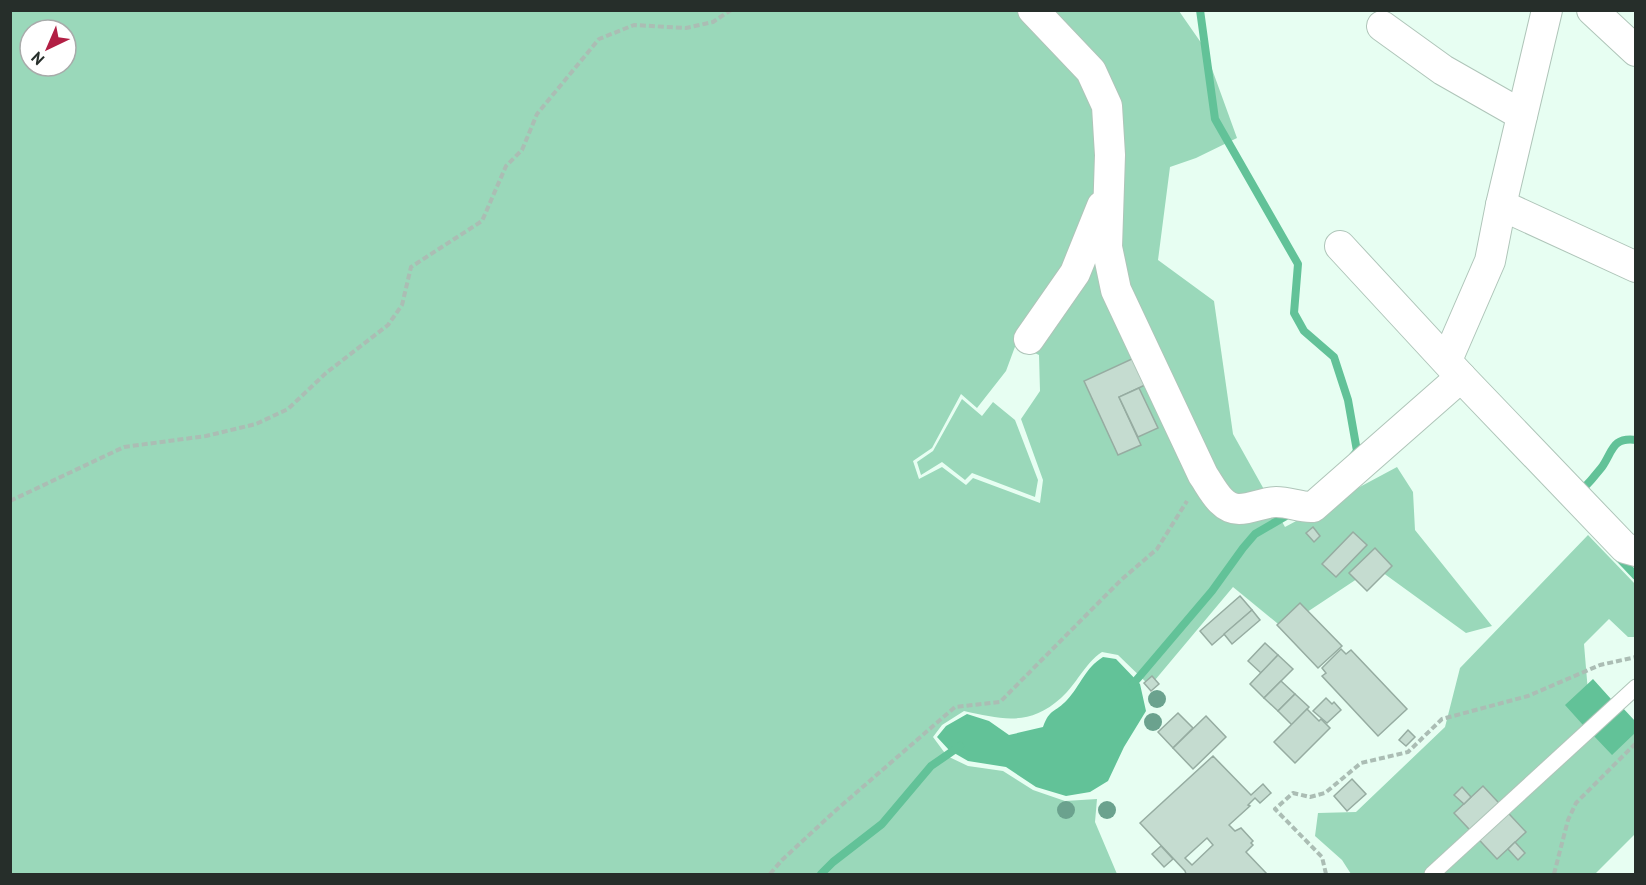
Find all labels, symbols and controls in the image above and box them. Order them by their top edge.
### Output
north arrow [18,18,78,78]
text: N [27,48,48,70]

